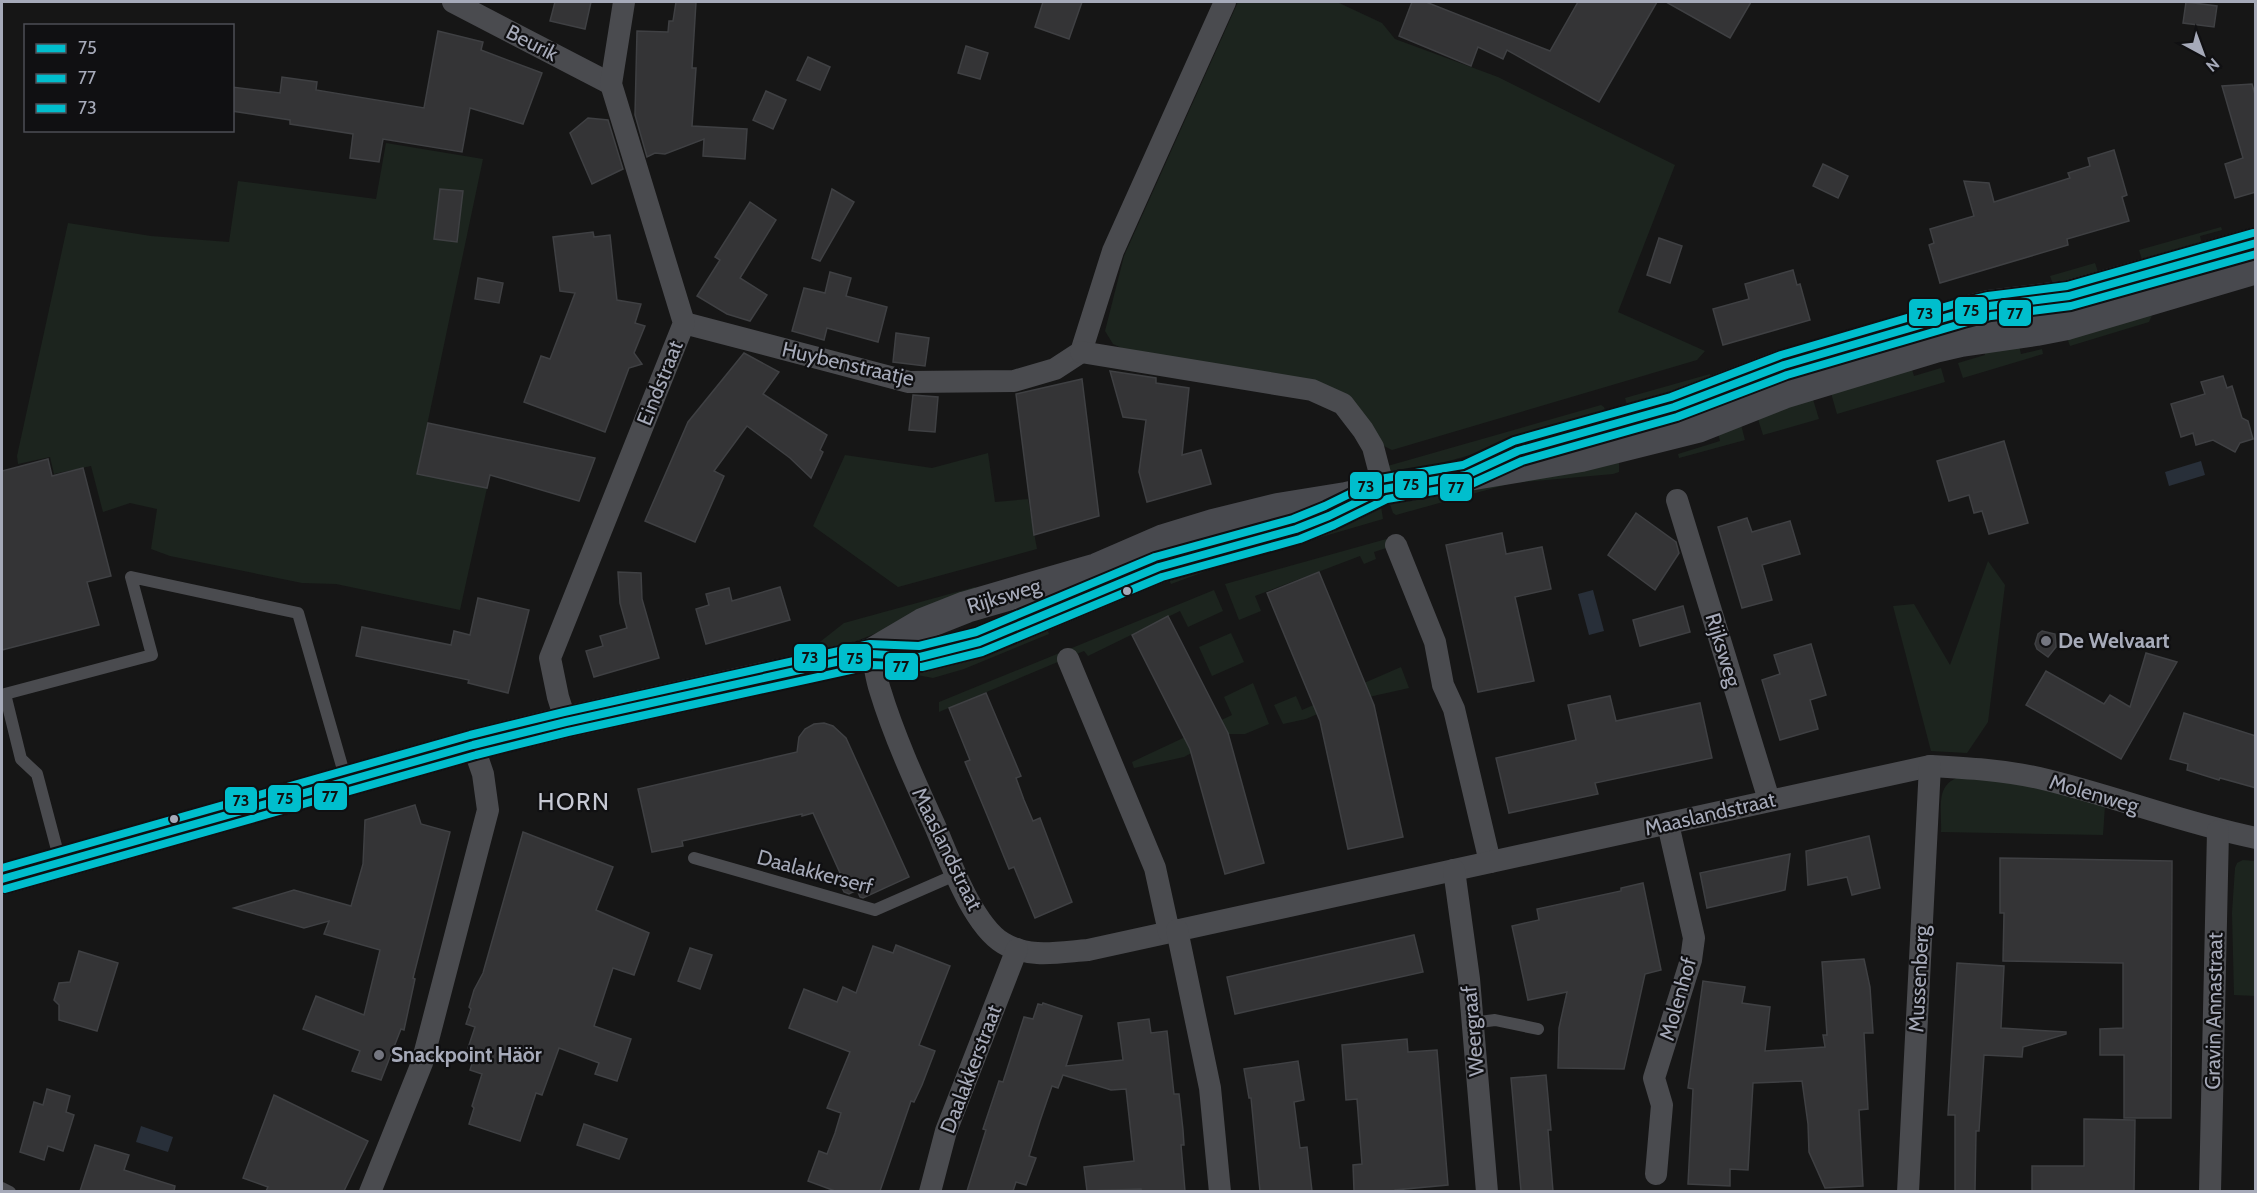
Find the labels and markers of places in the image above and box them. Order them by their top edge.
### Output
unlabelled marker [1121,585,1133,597]
place label: De Welvaart [2058,628,2170,653]
marker: De Welvaart [2039,634,2053,648]
unlabelled marker [168,813,180,825]
place label: Snackpoint Häör [391,1042,542,1067]
marker: Snackpoint Häör [372,1048,386,1062]

